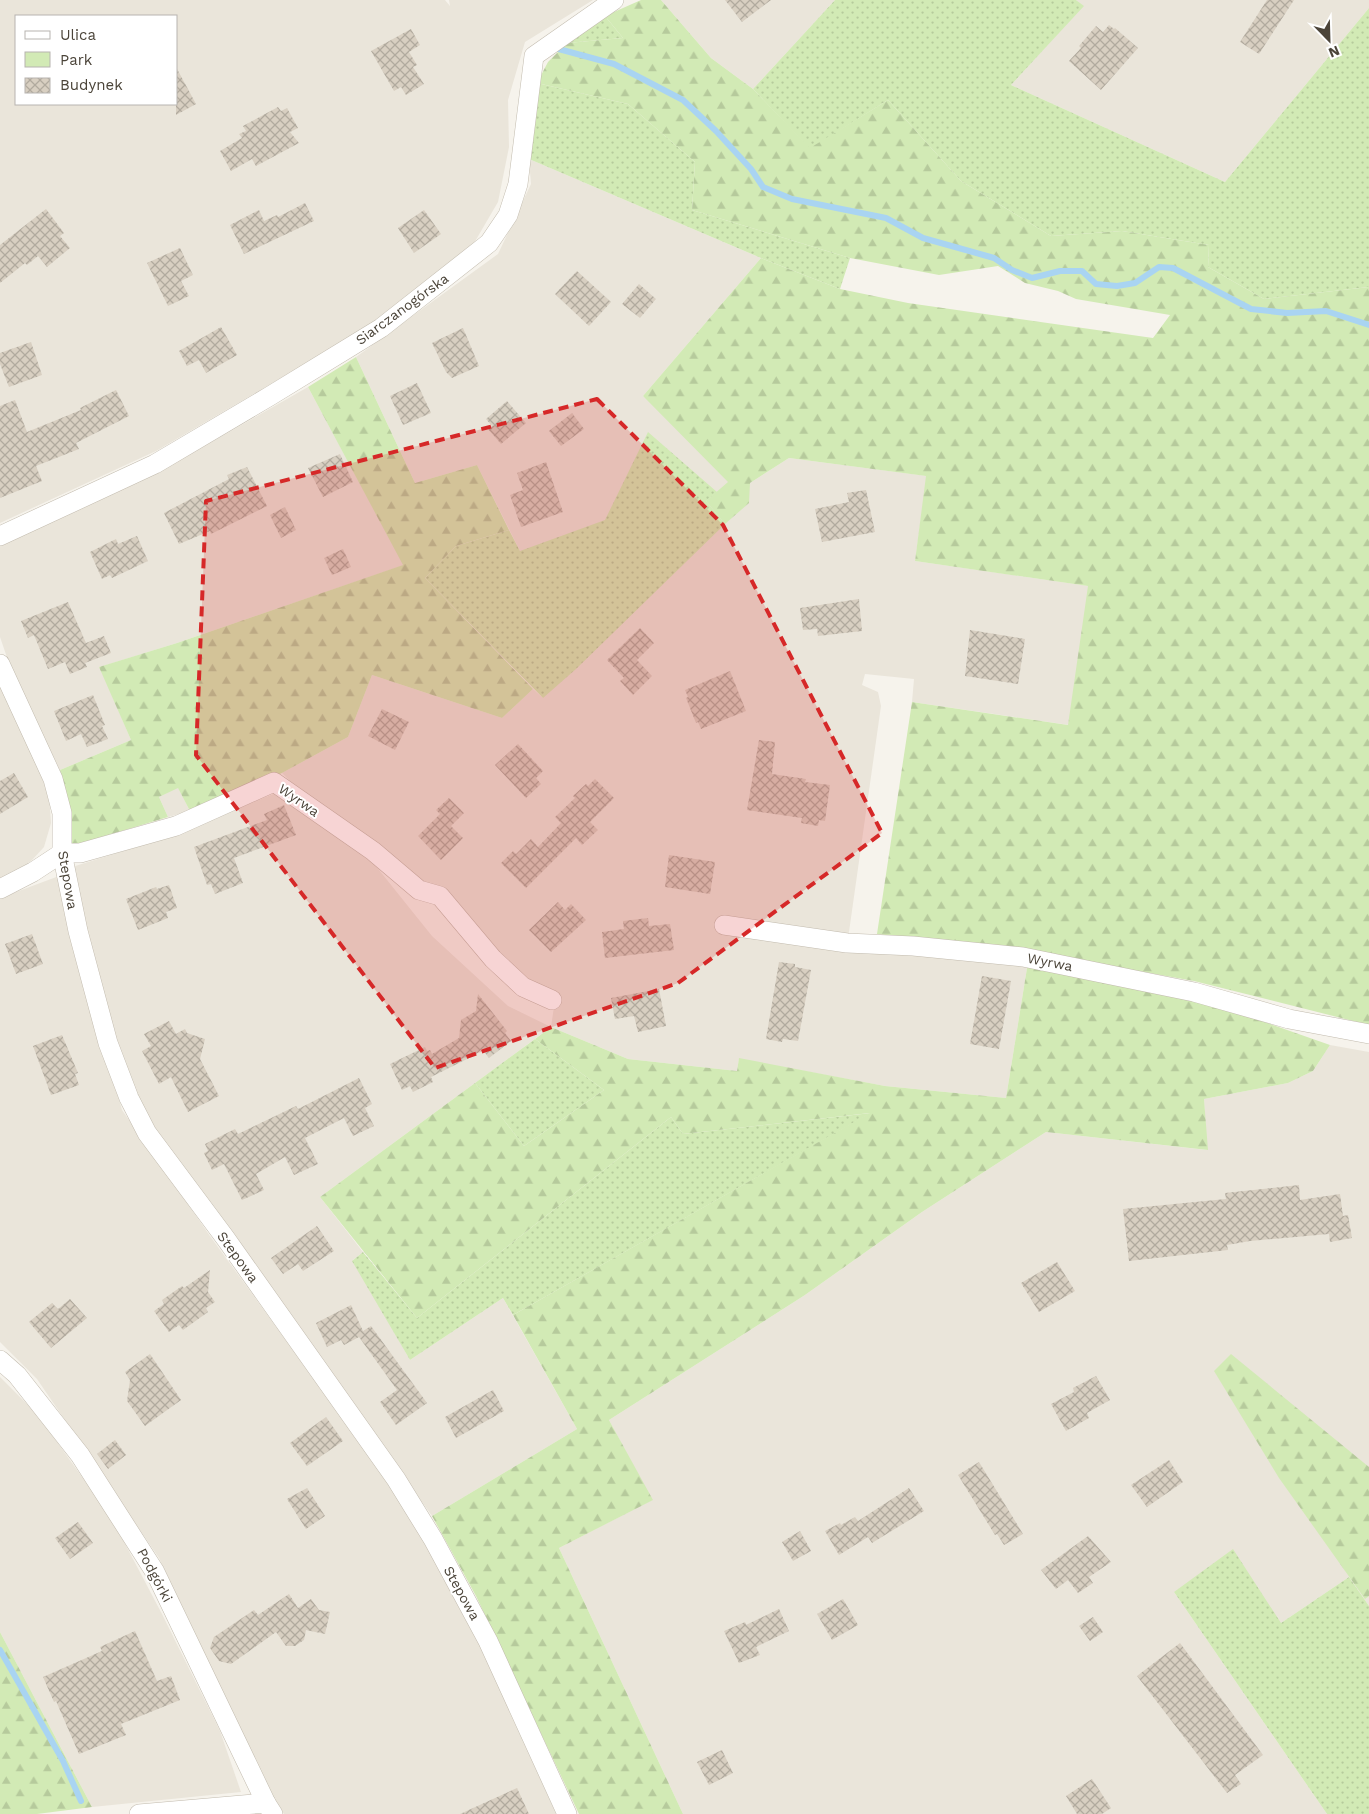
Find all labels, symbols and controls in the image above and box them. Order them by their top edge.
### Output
legend [15,15,178,105]
north arrow [1304,15,1354,65]
text: Ulica [60,26,97,44]
text: N [1326,43,1342,61]
text: Park [60,51,93,69]
text: Budynek [60,76,123,94]
street label: Siarczanogórska [353,270,452,348]
street label: Wyrwa [276,780,322,820]
street label: Stepowa [55,849,81,911]
street label: Wyrwa [1026,950,1074,974]
street label: Stepowa [214,1228,262,1286]
street label: Podgórki [134,1545,176,1605]
street label: Stepowa [441,1563,483,1623]

